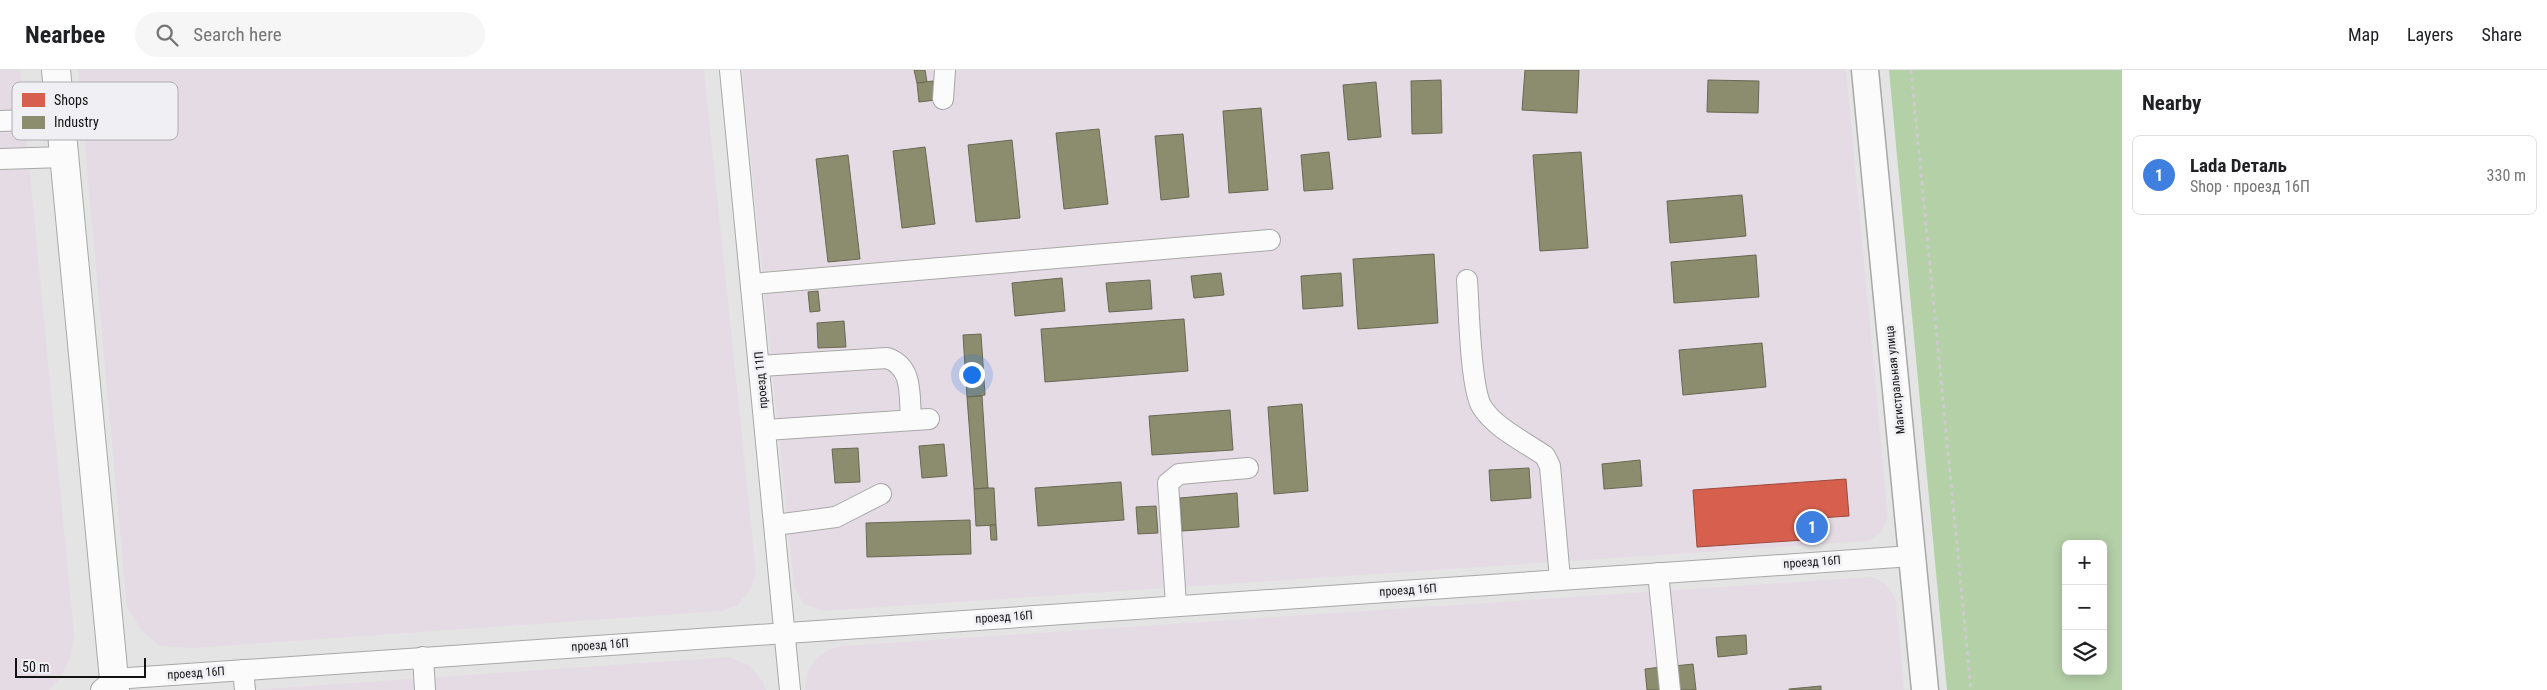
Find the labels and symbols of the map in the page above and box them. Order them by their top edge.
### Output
legend [12,82,178,140]
text: Shops [54,92,88,108]
text: Industry [54,114,99,130]
street label: Магистральная улица [1882,325,1908,435]
street label: проезд 11П [752,351,770,409]
your location [959,362,985,388]
pin: 1 [1796,508,1828,546]
street label: проезд 16П [1783,553,1841,571]
street label: проезд 16П [1379,581,1437,599]
street label: проезд 16П [975,608,1033,626]
street label: проезд 16П [571,636,629,654]
scale bar [15,655,146,678]
street label: проезд 16П [167,664,225,682]

